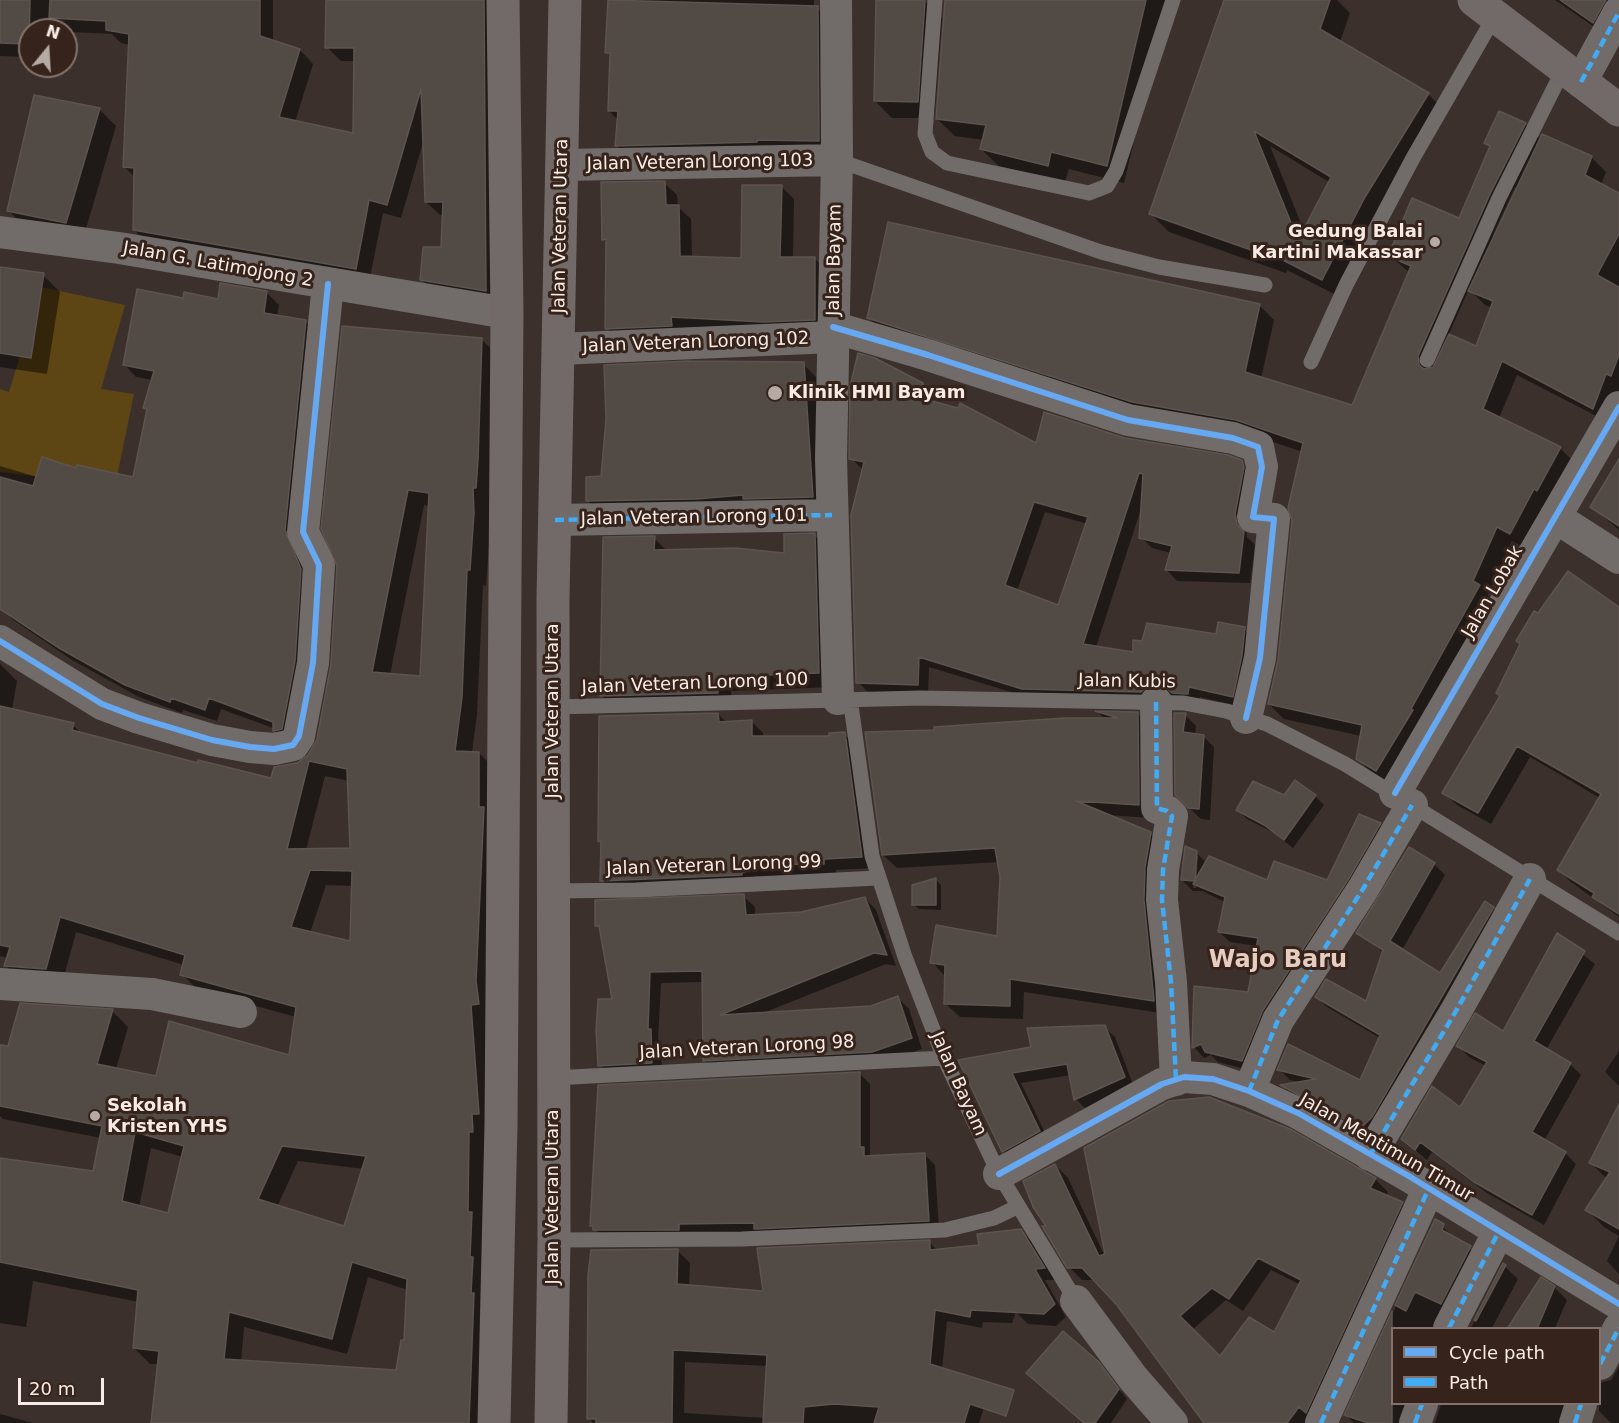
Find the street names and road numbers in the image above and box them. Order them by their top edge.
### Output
street label: Jalan Veteran Utara [549,138,573,314]
street label: Jalan Veteran Lorong 103 [586,150,814,176]
street label: Jalan Bayam [823,204,847,316]
street label: Jalan G. Latimojong 2 [121,238,315,292]
street label: Jalan Veteran Lorong 102 [582,328,810,358]
street label: Jalan Veteran Lorong 101 [580,505,808,531]
street label: Jalan Lobak [1458,542,1528,642]
street label: Jalan Veteran Utara [542,624,564,798]
street label: Jalan Veteran Lorong 100 [581,669,809,699]
street label: Jalan Kubis [1078,670,1176,694]
street label: Jalan Veteran Lorong 99 [606,851,822,881]
street label: Jalan Bayam [925,1028,991,1140]
street label: Jalan Veteran Lorong 98 [639,1032,855,1064]
street label: Jalan Mentimun Timur [1295,1089,1477,1207]
street label: Jalan Veteran Utara [542,1110,564,1284]

